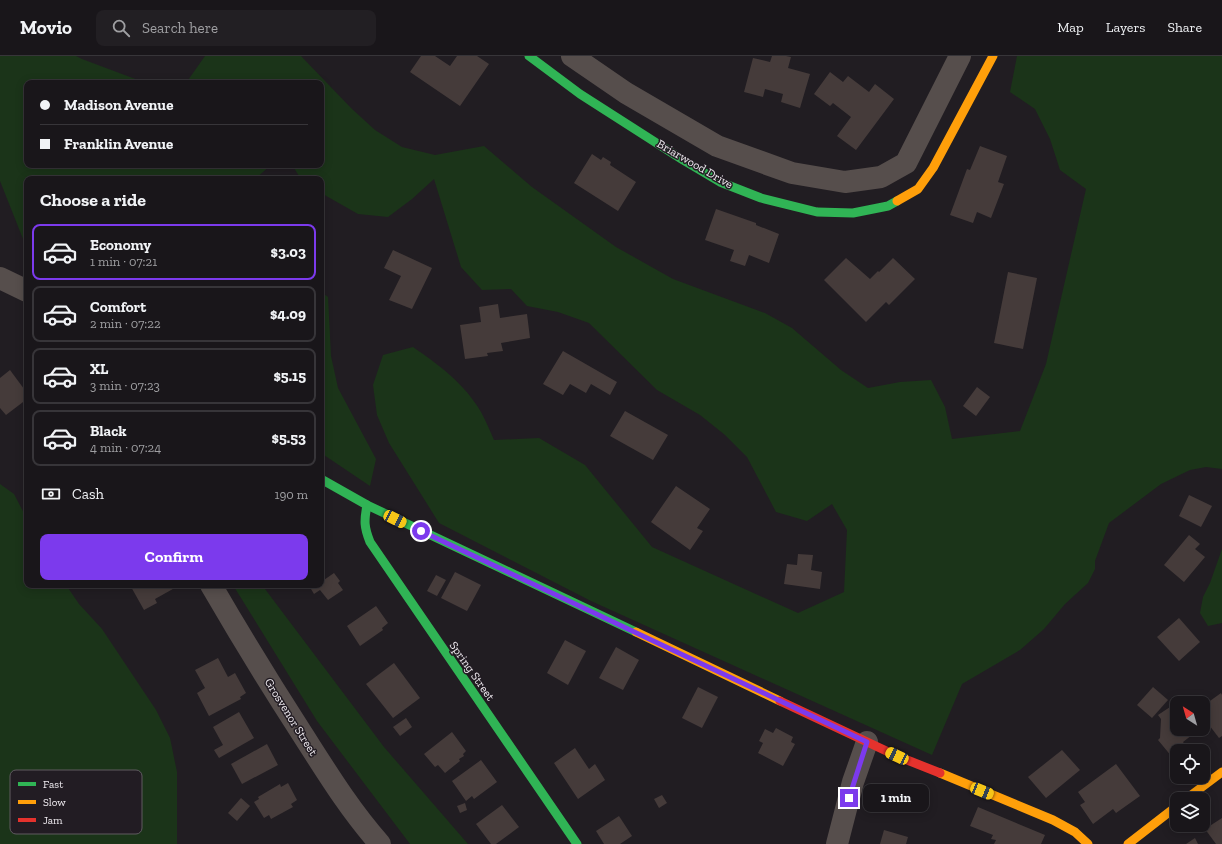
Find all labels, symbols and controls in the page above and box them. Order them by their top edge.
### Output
search box [96,10,376,46]
text: Movio [20,16,72,39]
icon: search [110,17,132,39]
text: Search here [142,19,218,37]
text: Map [1057,19,1084,36]
text: Layers [1106,19,1145,36]
text: Share [1167,19,1202,36]
text: Madison Avenue [64,96,173,114]
text: Franklin Avenue [64,135,173,153]
street label: Briarwood Drive [655,137,736,192]
text: Choose a ride [40,189,146,211]
icon: car [42,234,78,270]
text: Economy [90,236,151,254]
text: $3.03 [271,243,306,261]
text: 1 min · 07:21 [90,254,157,269]
icon: car [42,296,78,332]
text: Comfort [90,298,146,316]
text: $4.09 [270,305,306,323]
text: 2 min · 07:22 [90,316,161,331]
icon: car [42,358,78,394]
text: XL [90,360,108,378]
text: $5.15 [273,367,306,385]
text: 3 min · 07:23 [90,378,160,393]
icon: car [42,420,78,456]
text: Black [90,422,127,440]
text: $5.53 [272,429,306,447]
text: 4 min · 07:24 [90,440,161,455]
icon: cash [40,483,62,505]
text: Cash [72,485,104,503]
text: 190 m [274,487,308,502]
car [382,508,408,530]
route start [412,522,430,540]
button: Confirm [40,534,308,580]
street label: Spring Street [446,639,498,704]
street label: Grosvenor Street [262,676,321,759]
north arrow [1170,696,1210,736]
map controls [1170,696,1210,832]
button: locate [1170,744,1210,784]
car [884,745,910,767]
legend [10,770,142,834]
text: Fast [43,778,64,791]
car [969,781,995,801]
callout: 1 min [863,784,929,812]
route end [840,789,858,807]
text: 1 min [881,790,911,805]
button: layers [1170,792,1210,832]
text: Slow [43,796,66,809]
text: Jam [43,814,63,827]

